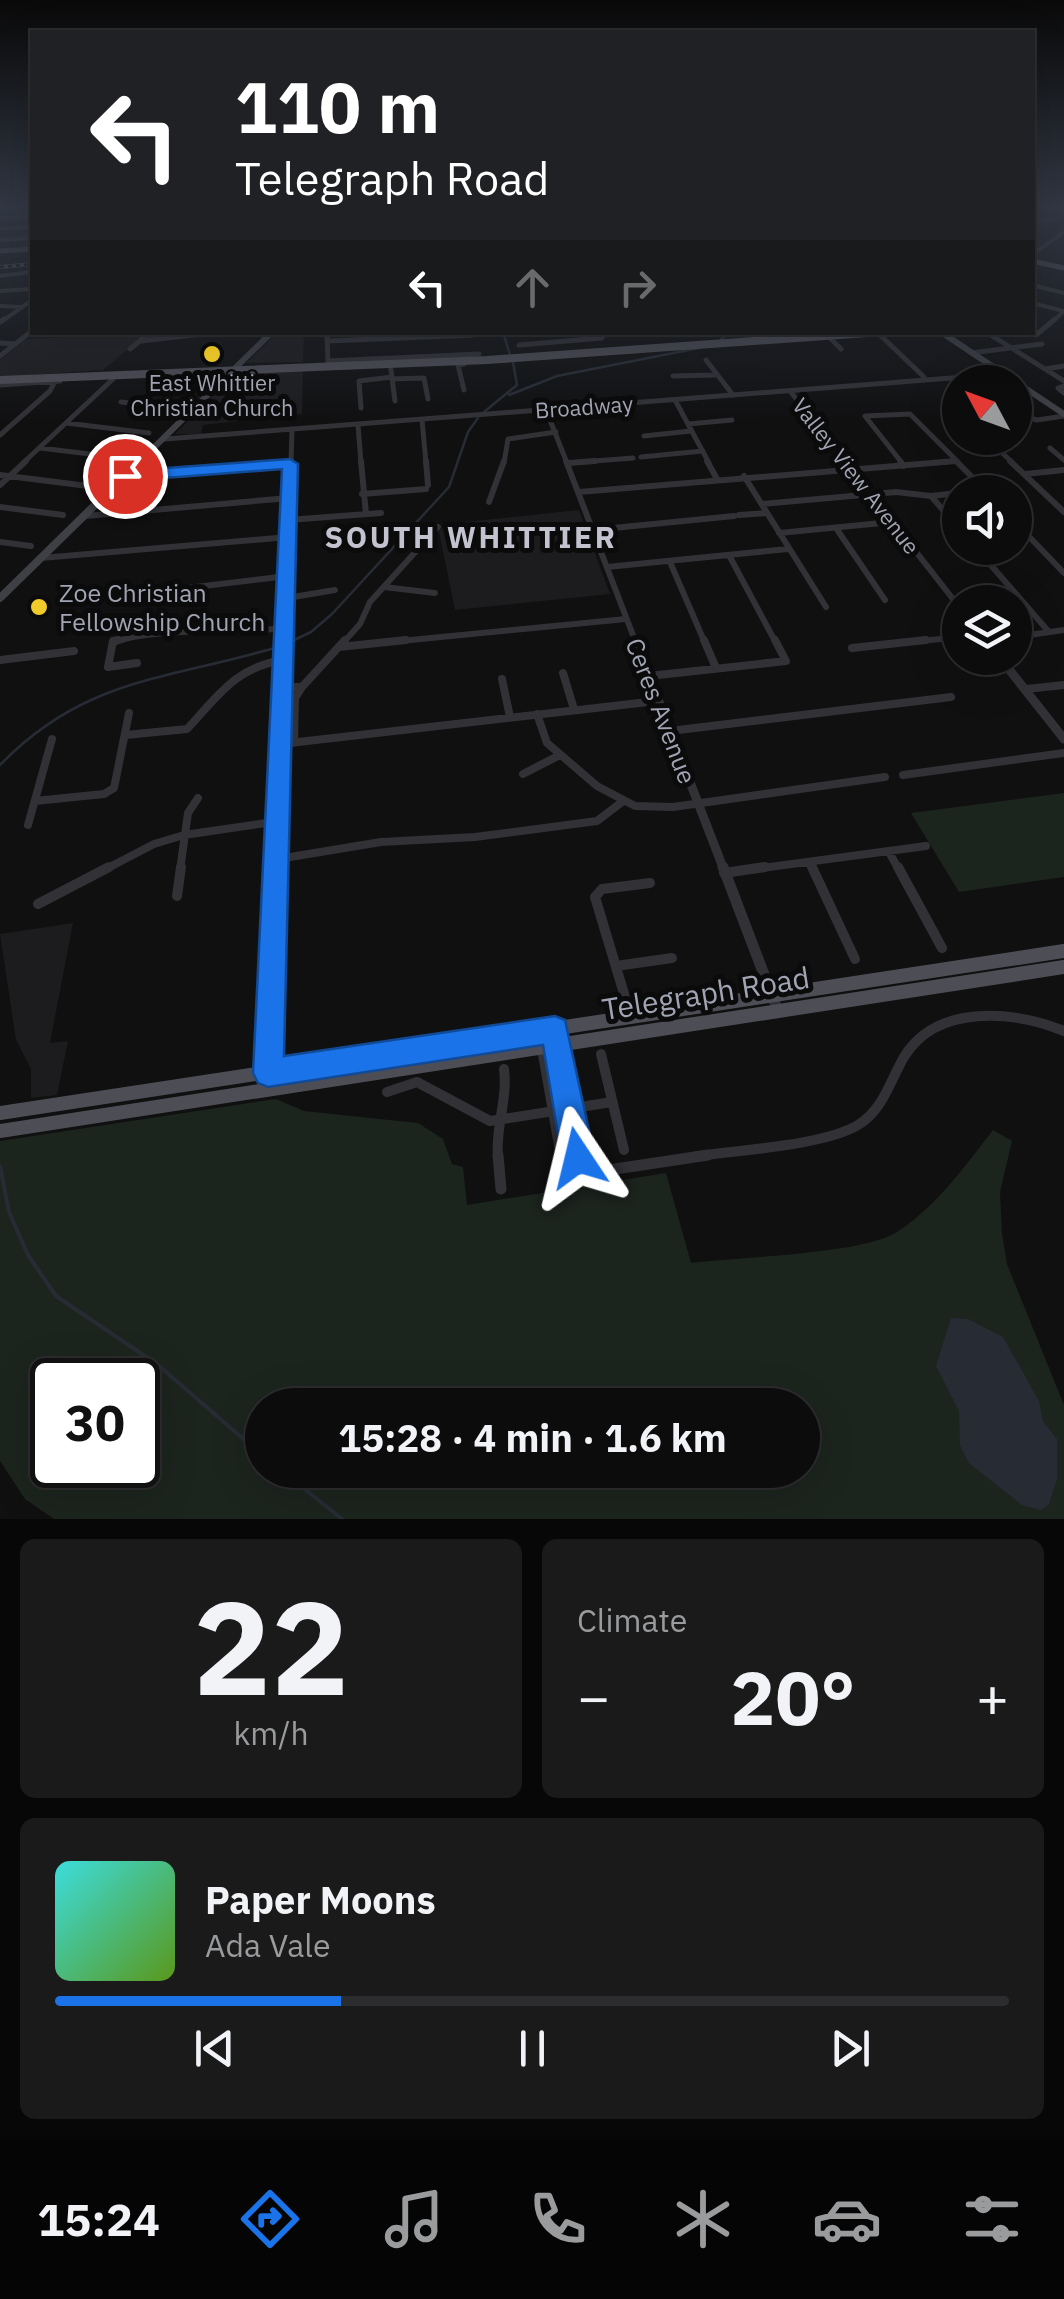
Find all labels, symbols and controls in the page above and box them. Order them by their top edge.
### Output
text: 110 m [235,61,440,152]
icon: left [70,70,200,200]
text: Telegraph Road [235,149,549,207]
icon: left [400,260,455,315]
icon: ahead [505,260,560,315]
icon: right [610,260,665,315]
marker: East Whittier Christian Church [201,343,223,365]
north arrow [942,365,1032,455]
map controls [942,365,1032,675]
place label: East Whittier Christian Church [130,368,294,422]
street label: Broadway [534,389,634,424]
street label: Valley View Avenue [786,392,927,560]
pin [83,434,168,519]
icon: arrive [98,449,153,504]
button: sound [942,475,1032,565]
district label: SOUTH WHITTIER [325,517,617,556]
place label: Zoe Christian Fellowship Church [59,576,265,638]
button: layers [942,585,1032,675]
marker: Zoe Christian Fellowship Church [28,596,50,618]
street label: Ceres Avenue [619,633,704,788]
street label: Telegraph Road [599,957,812,1028]
position arrow [526,1106,630,1210]
speed limit sign: 30 [30,1358,160,1488]
text: 15:28 · 4 min · 1.6 km [338,1413,727,1462]
text: 22 [193,1562,349,1731]
text: Climate [577,1599,687,1641]
text: 20° [730,1648,856,1746]
text: − [577,1661,610,1732]
text: + [976,1661,1009,1732]
text: km/h [233,1712,309,1754]
text: Paper Moons [205,1875,436,1924]
text: Ada Vale [205,1924,331,1966]
icon: previous [187,2021,242,2076]
icon: pause [505,2021,560,2076]
icon: next [823,2021,878,2076]
icon: directions [235,2184,305,2254]
icon: music [379,2184,449,2254]
icon: phone [523,2184,593,2254]
icon: climate [668,2184,738,2254]
icon: car [812,2184,882,2254]
icon: filters [957,2184,1027,2254]
text: 15:24 [37,2190,160,2248]

